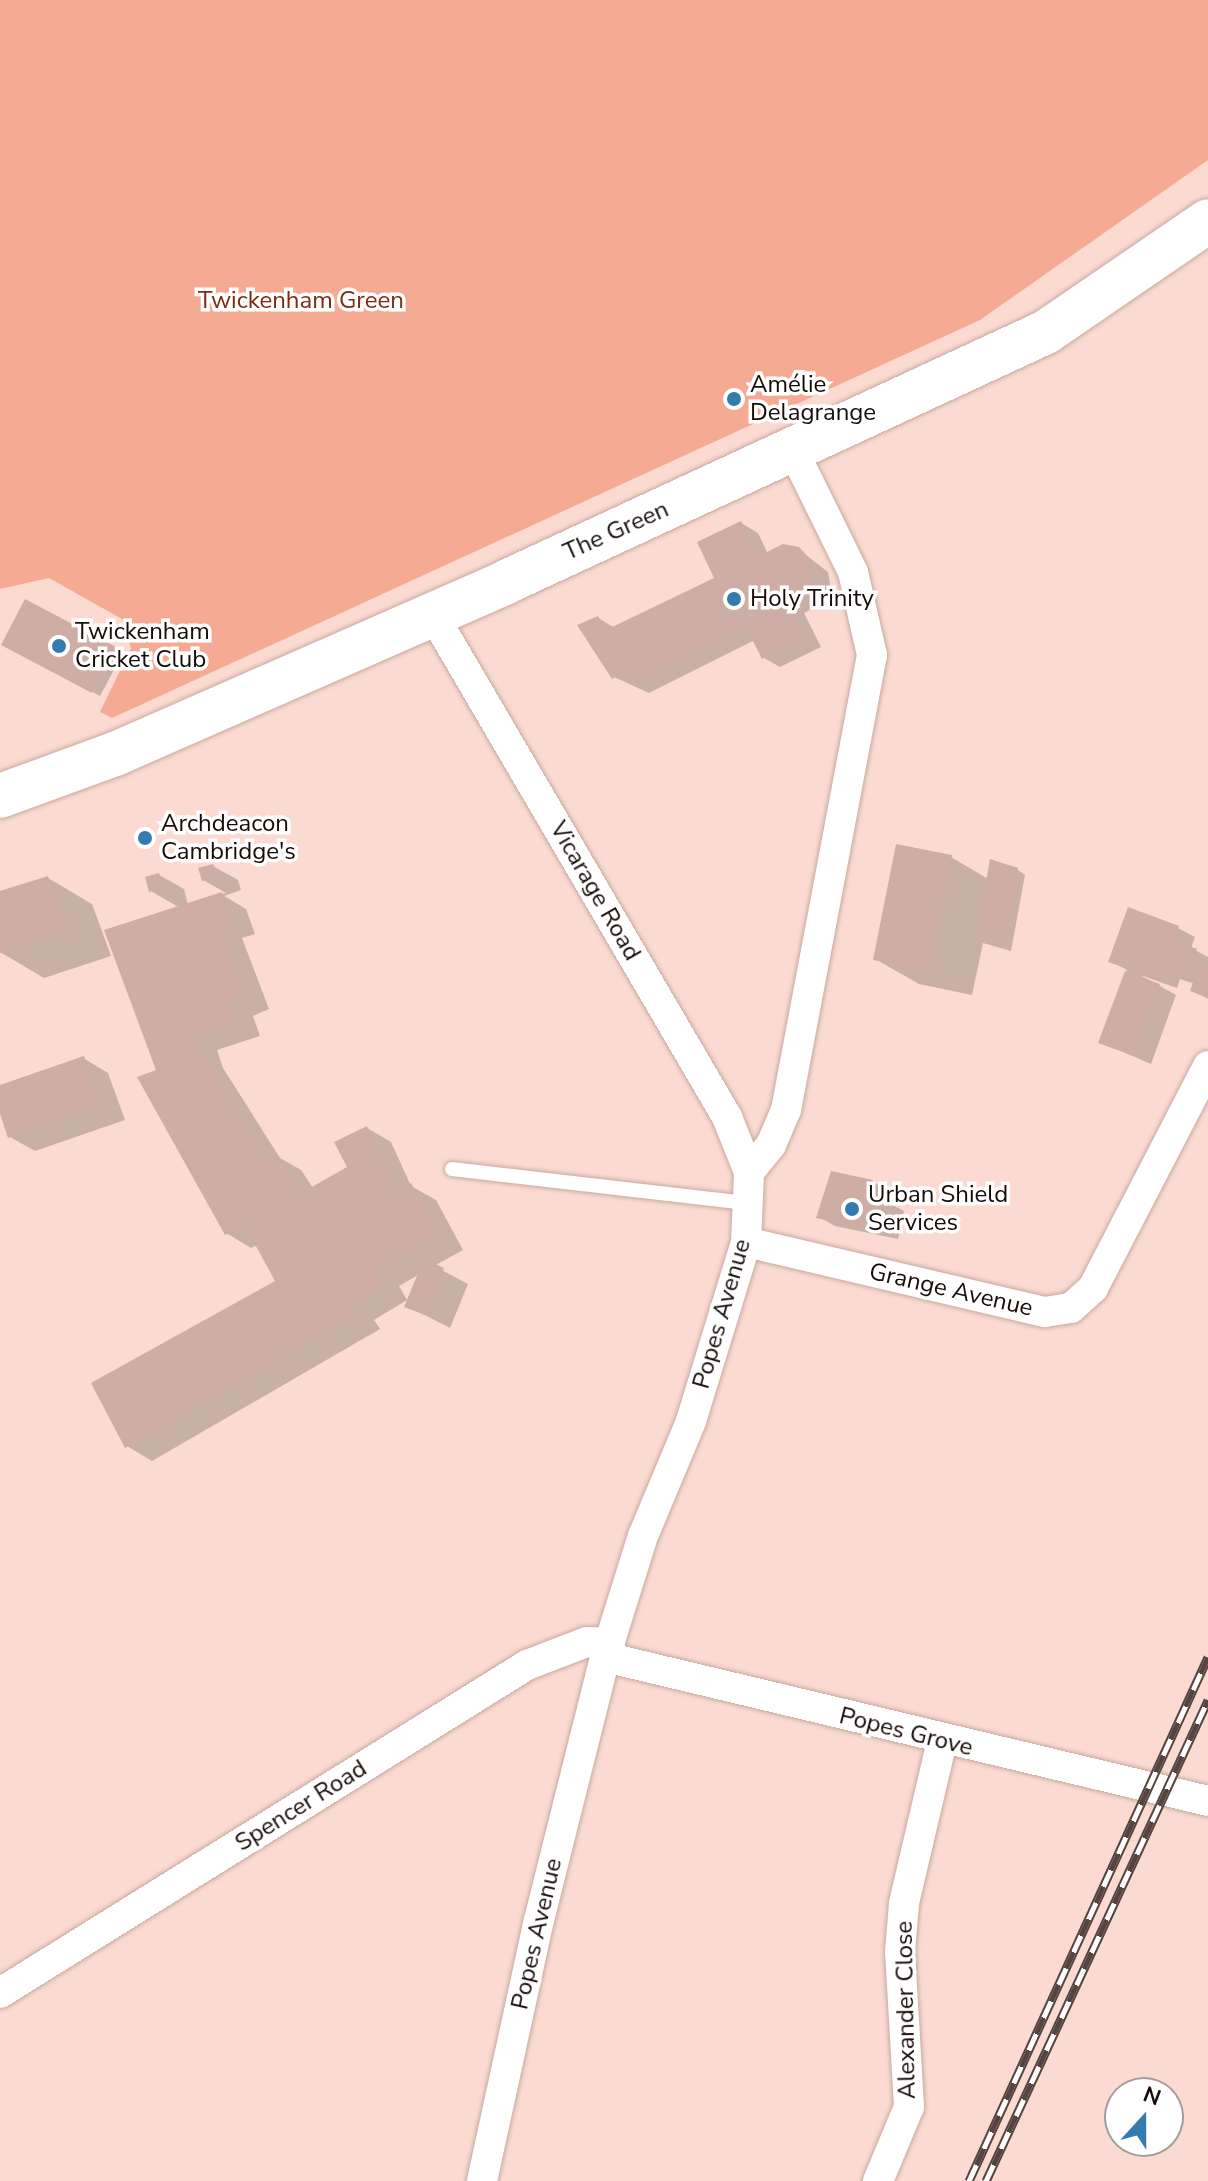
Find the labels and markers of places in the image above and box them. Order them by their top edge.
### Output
place label: Amélie Delagrange [750,371,876,427]
marker: Amélie Delagrange [725,390,743,408]
place label: Holy Trinity [750,585,874,613]
marker: Holy Trinity [725,590,743,608]
place label: Twickenham Cricket Club [75,618,210,674]
marker: Twickenham Cricket Club [50,637,68,655]
place label: Archdeacon Cambridge's [161,810,296,866]
marker: Archdeacon Cambridge's [136,829,154,847]
place label: Urban Shield Services [868,1181,1008,1237]
marker: Urban Shield Services [843,1200,861,1218]

